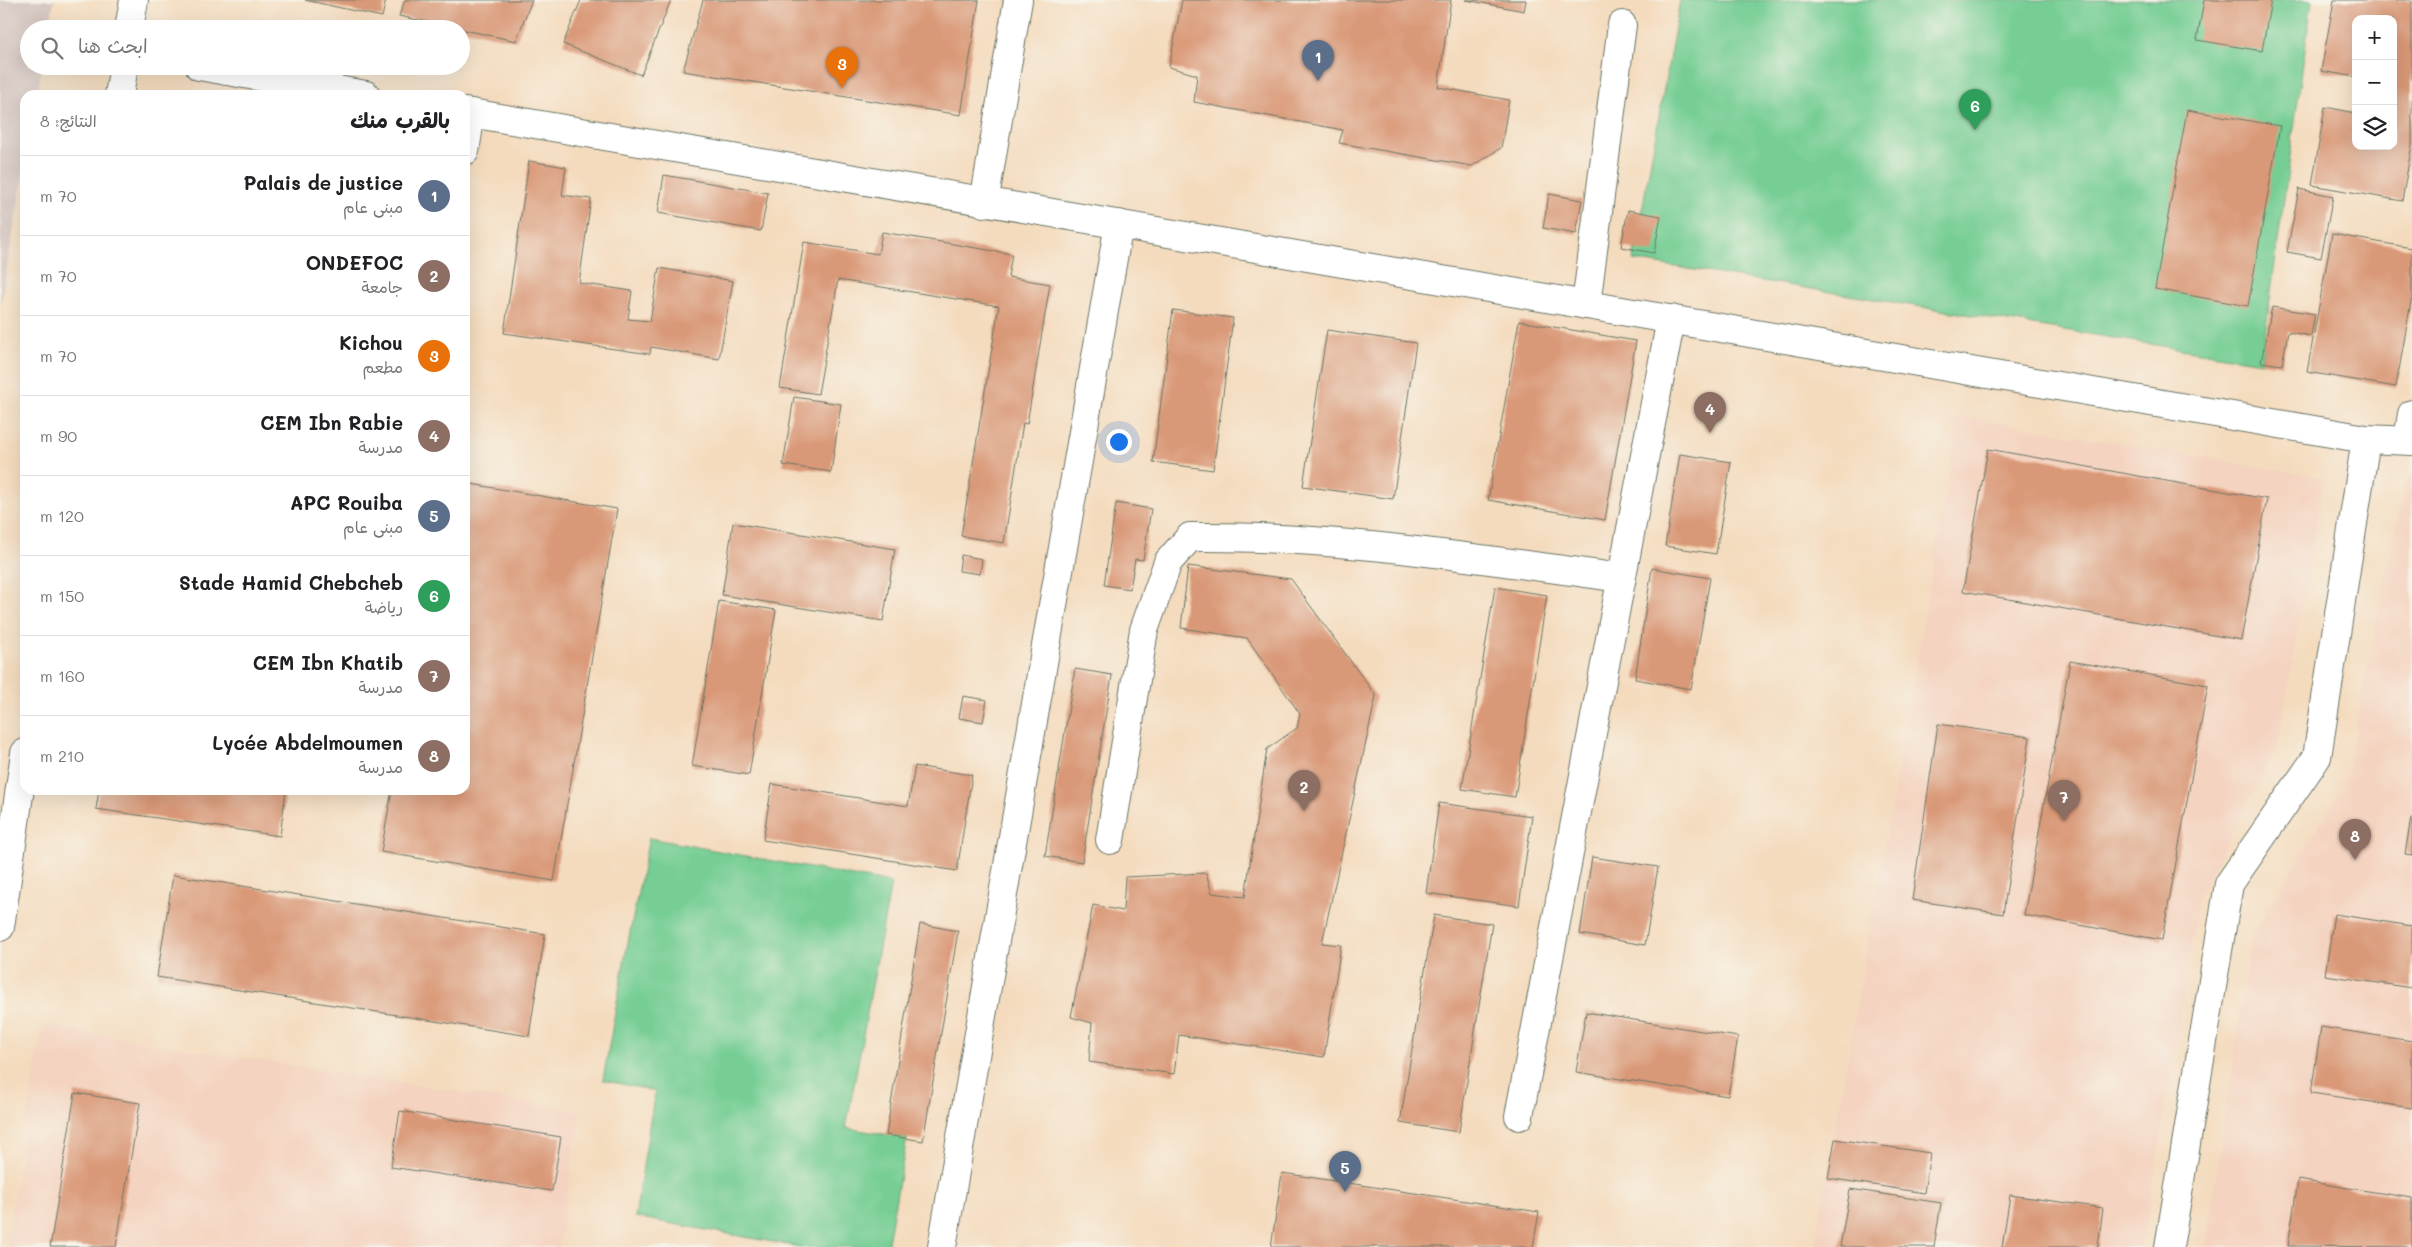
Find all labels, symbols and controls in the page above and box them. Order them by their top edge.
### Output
map controls [2352,15,2397,150]
button: + [2352,15,2397,60]
search box [20,20,470,75]
text: ابحث هنا [78,33,148,58]
icon: search [38,34,66,62]
pin: 1 [1302,40,1334,81]
pin: 3 [826,47,858,88]
button: − [2352,60,2397,105]
pin: 6 [1959,89,1991,130]
button: layers [2352,105,2397,150]
text: بالقرب منك [350,106,450,133]
text: النتائج: 8 [40,110,97,131]
text: Palais de justice [243,170,403,195]
text: 70 m [40,185,77,206]
text: 1 [430,185,438,206]
text: مبنى عام [343,196,403,217]
text: ONDEFOC [306,250,403,275]
text: 70 m [40,265,77,286]
text: 2 [430,265,438,286]
text: جامعة [361,276,403,297]
text: Kichou [339,330,403,355]
text: 70 m [40,345,77,366]
text: 3 [429,345,439,366]
text: مطعم [363,356,403,377]
pin: 4 [1694,392,1726,433]
text: CEM Ibn Rabie [260,410,403,435]
text: 90 m [40,425,77,446]
text: 4 [429,425,439,446]
your location [1106,429,1132,455]
text: مدرسة [358,436,403,457]
text: APC Rouiba [290,490,403,515]
text: 120 m [40,505,84,526]
text: 5 [429,505,439,526]
text: مبنى عام [343,516,403,537]
text: Stade Hamid Chebcheb [179,570,403,595]
text: 150 m [40,585,84,606]
text: 6 [429,585,439,606]
text: رياضة [365,596,403,617]
text: CEM Ibn Khatib [253,650,403,675]
text: 160 m [40,665,85,686]
text: 7 [430,665,438,686]
text: مدرسة [358,676,403,697]
text: Lycée Abdelmoumen [212,730,403,755]
text: 210 m [40,745,84,766]
text: 8 [429,745,439,766]
text: مدرسة [358,756,403,777]
pin: 2 [1288,770,1320,811]
pin: 7 [2048,780,2080,821]
pin: 8 [2339,819,2371,860]
pin: 5 [1329,1151,1361,1192]

